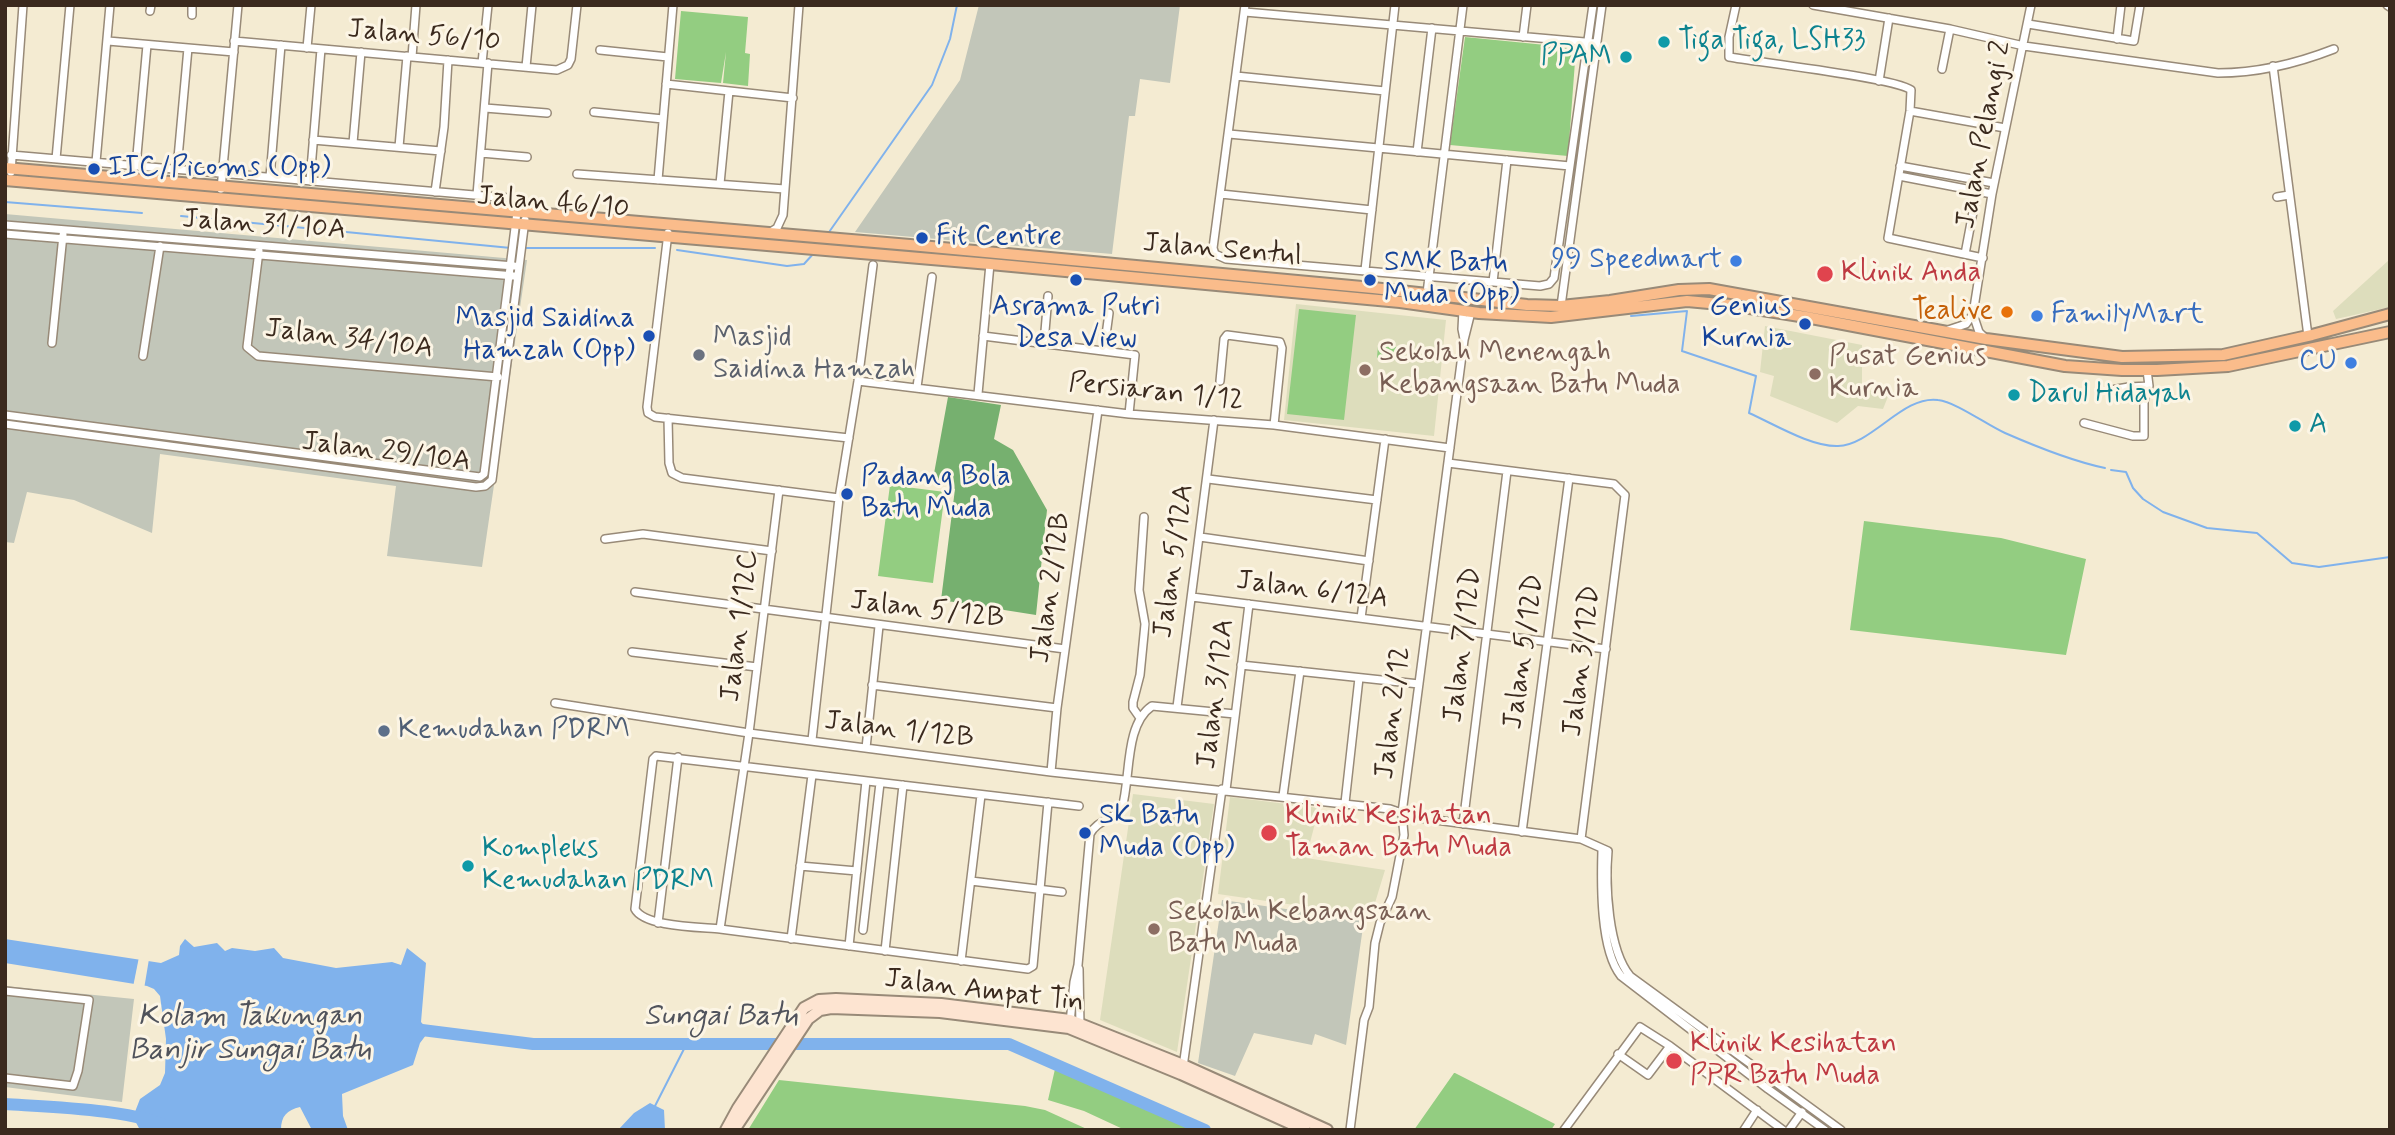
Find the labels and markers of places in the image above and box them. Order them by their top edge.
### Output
place label: Tiga Tiga, LSH33 [1678,25,1866,59]
marker: Tiga Tiga, LSH33 [1656,34,1672,50]
place label: PPAM [1541,40,1612,74]
marker: PPAM [1618,49,1634,65]
place label: IIC/Picoms (Opp) [108,152,331,186]
marker: IIC/Picoms (Opp) [86,161,102,177]
place label: Fit Centre [936,221,1062,255]
marker: Fit Centre [914,230,930,246]
place label: 99 Speedmart [1551,244,1722,278]
place label: SMK Batu Muda (Opp) [1384,247,1520,313]
marker: 99 Speedmart [1728,253,1744,269]
place label: Klinik Anda [1841,257,1981,291]
marker: Klinik Anda [1815,264,1835,284]
marker: Asrama Putri Desa View [1068,272,1084,288]
marker: SMK Batu Muda (Opp) [1362,272,1378,288]
place label: Asrama Putri Desa View [991,291,1161,357]
place label: Genius Kurnia [1702,291,1791,357]
place label: Tealive [1912,295,1993,329]
place label: FamilyMart [2051,299,2204,333]
place label: Masjid Saidina Hamzah (Opp) [455,303,635,369]
marker: Tealive [1999,304,2015,320]
marker: FamilyMart [2029,308,2045,324]
marker: Genius Kurnia [1797,316,1813,332]
place label: Masjid Saidina Hamzah [713,322,915,388]
marker: Masjid Saidina Hamzah (Opp) [641,328,657,344]
place label: Sekolah Menengah Kebangsaan Batu Muda [1379,337,1680,403]
place label: Pusat Genius Kurnia [1829,341,1986,407]
place label: CU [2299,346,2337,380]
marker: Masjid Saidina Hamzah [691,347,707,363]
marker: CU [2343,355,2359,371]
marker: Sekolah Menengah Kebangsaan Batu Muda [1357,362,1373,378]
marker: Pusat Genius Kurnia [1807,366,1823,382]
place label: Darul Hidayah [2028,378,2192,412]
marker: Darul Hidayah [2006,387,2022,403]
place label: A [2309,409,2327,443]
marker: A [2287,418,2303,434]
place label: Padang Bola Batu Muda [861,461,1011,527]
marker: Padang Bola Batu Muda [839,486,855,502]
place label: Kemudahan PDRM [398,714,630,748]
marker: Kemudahan PDRM [376,723,392,739]
place label: SK Batu Muda (Opp) [1099,800,1235,866]
place label: Klinik Kesihatan Taman Batu Muda [1285,800,1512,866]
marker: Klinik Kesihatan Taman Batu Muda [1259,823,1279,843]
marker: SK Batu Muda (Opp) [1077,825,1093,841]
place label: Kompleks Kemudahan PDRM [482,833,714,899]
marker: Kompleks Kemudahan PDRM [460,858,476,874]
place label: Sekolah Kebangsaan Batu Muda [1168,896,1431,962]
marker: Sekolah Kebangsaan Batu Muda [1146,921,1162,937]
place label: Klinik Kesihatan PPR Batu Muda [1690,1028,1897,1094]
marker: Klinik Kesihatan PPR Batu Muda [1664,1051,1684,1071]

